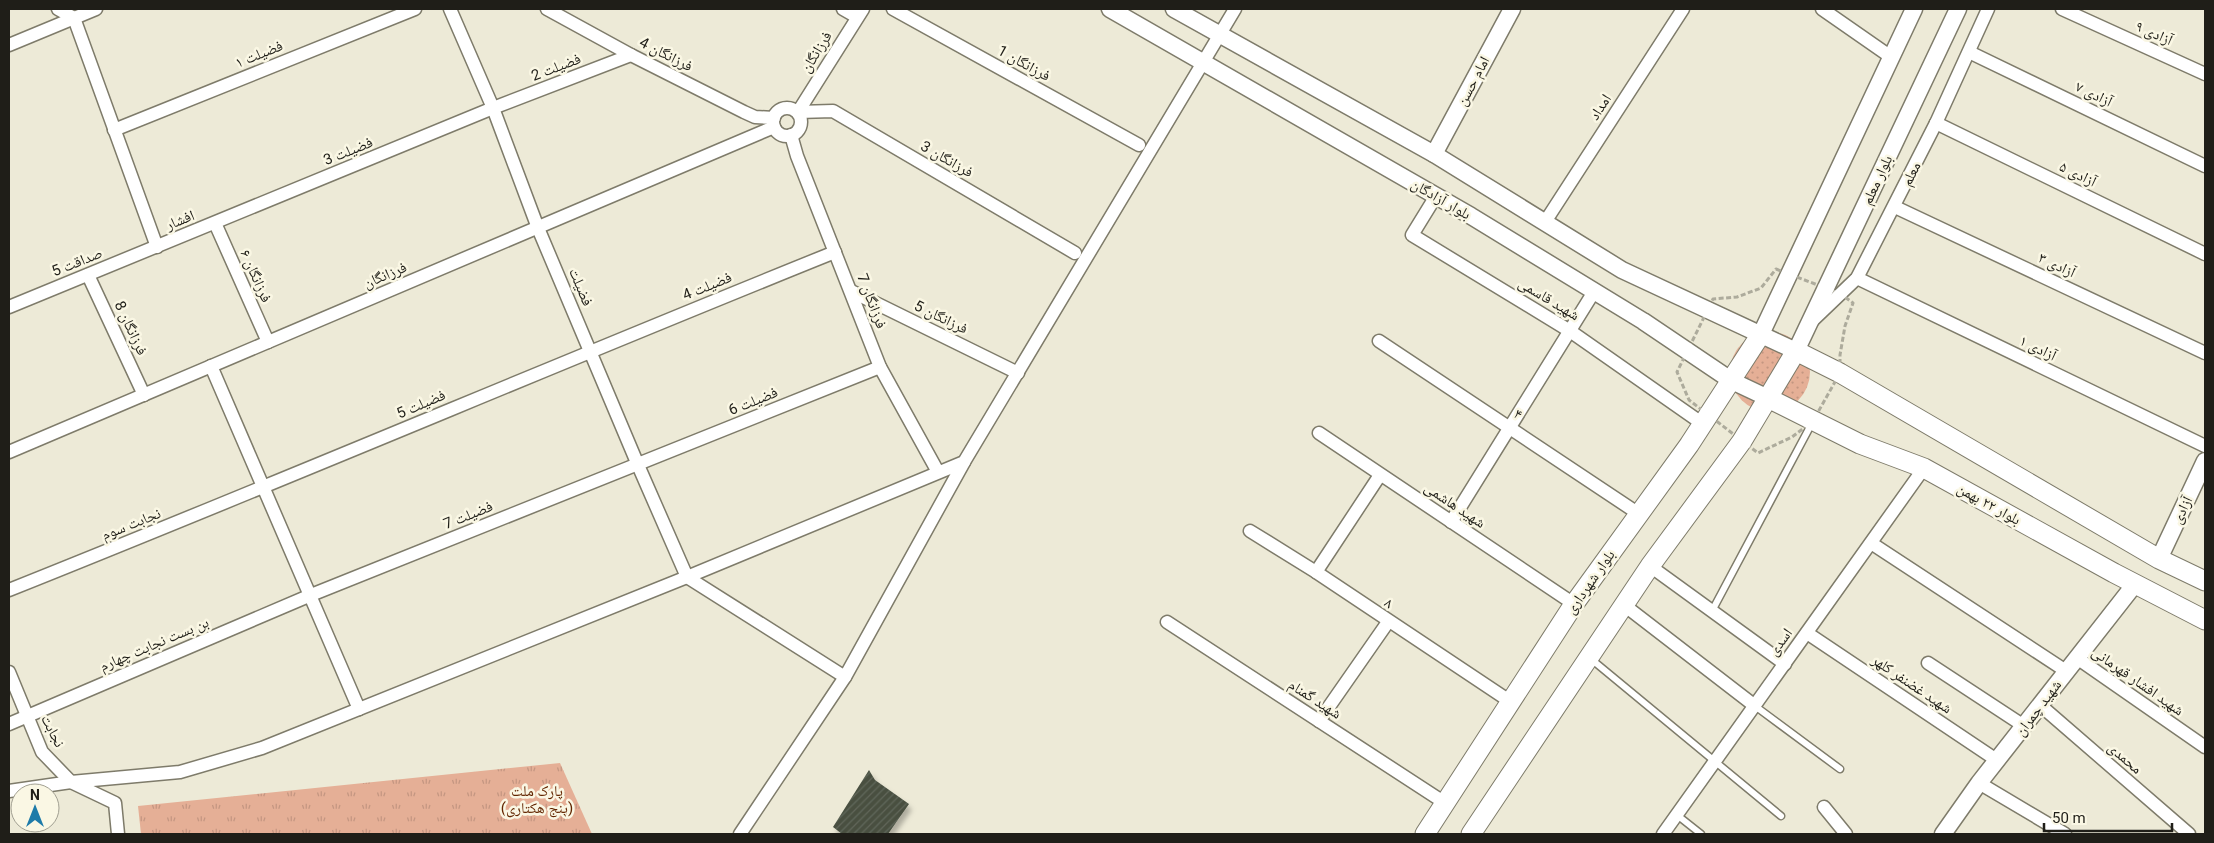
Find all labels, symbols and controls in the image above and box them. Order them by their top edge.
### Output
street label: آزادی ۹ [2132,17,2177,51]
street label: فرزانگان [796,28,836,77]
street label: فرزانگان 4 [636,33,696,76]
street label: فضیلت ۱ [233,36,285,72]
street label: فرزانگان 1 [994,41,1054,86]
street label: فضیلت 2 [529,49,583,85]
street label: امام حسن [1452,53,1494,109]
street label: آزادی ۷ [2072,77,2116,112]
street label: امداد [1585,91,1615,123]
street label: فضیلت 3 [321,133,375,169]
street label: فرزانگان 3 [917,137,976,182]
street label: بلوار معلم [1858,152,1897,208]
street label: آزادی ۵ [2056,157,2100,192]
street label: معلم [1898,159,1925,189]
street label: بلوار آزادگان [1407,175,1474,224]
street label: افشار [162,206,197,234]
street label: صداقت 5 [49,244,105,280]
street label: فرزانگان ۶ [236,247,276,306]
street label: آزادی ۳ [2035,249,2079,283]
street label: فرزانگان [361,258,410,293]
street label: فضیلت [565,265,597,309]
street label: فضیلت 4 [680,268,734,304]
street label: فرزانگان 7 [852,271,891,331]
street label: شهید قاسمی [1515,274,1583,325]
street label: فرزانگان 5 [911,296,971,339]
street label: فرزانگان 8 [110,298,151,358]
street label: آزادی ۱ [2016,331,2060,366]
street label: فضیلت 6 [726,383,780,419]
street label: فضیلت 5 [394,386,448,422]
street label: ۴ [1510,405,1526,423]
street label: شهید هاشمی [1421,478,1489,533]
street label: بلوار ۲۲ بهمن [1954,479,2024,530]
street label: آزادی [2168,492,2198,527]
street label: فضیلت 7 [441,497,495,533]
street label: نجابت سوم [99,504,164,545]
street label: بلوار شهرداری [1561,546,1620,618]
street label: ۸ [1381,594,1397,612]
street label: بن بست نجابت چهارم [97,613,212,676]
street label: اسدی [1764,625,1797,660]
street label: شهید افشار قهرمانی [2088,643,2188,720]
street label: شهید غضنفر کلهر [1868,650,1956,717]
street label: شهید گمنام [1284,675,1345,724]
street label: شهید چمران [2011,676,2066,740]
street label: نجابت [37,712,69,750]
street label: محمدی [2104,738,2146,779]
park label: پارک ملت (پنج هکتاری) [501,782,573,818]
north arrow [10,783,60,833]
text: N [30,787,40,803]
scale bar [2044,800,2172,832]
text: 50 m [2052,809,2086,827]

